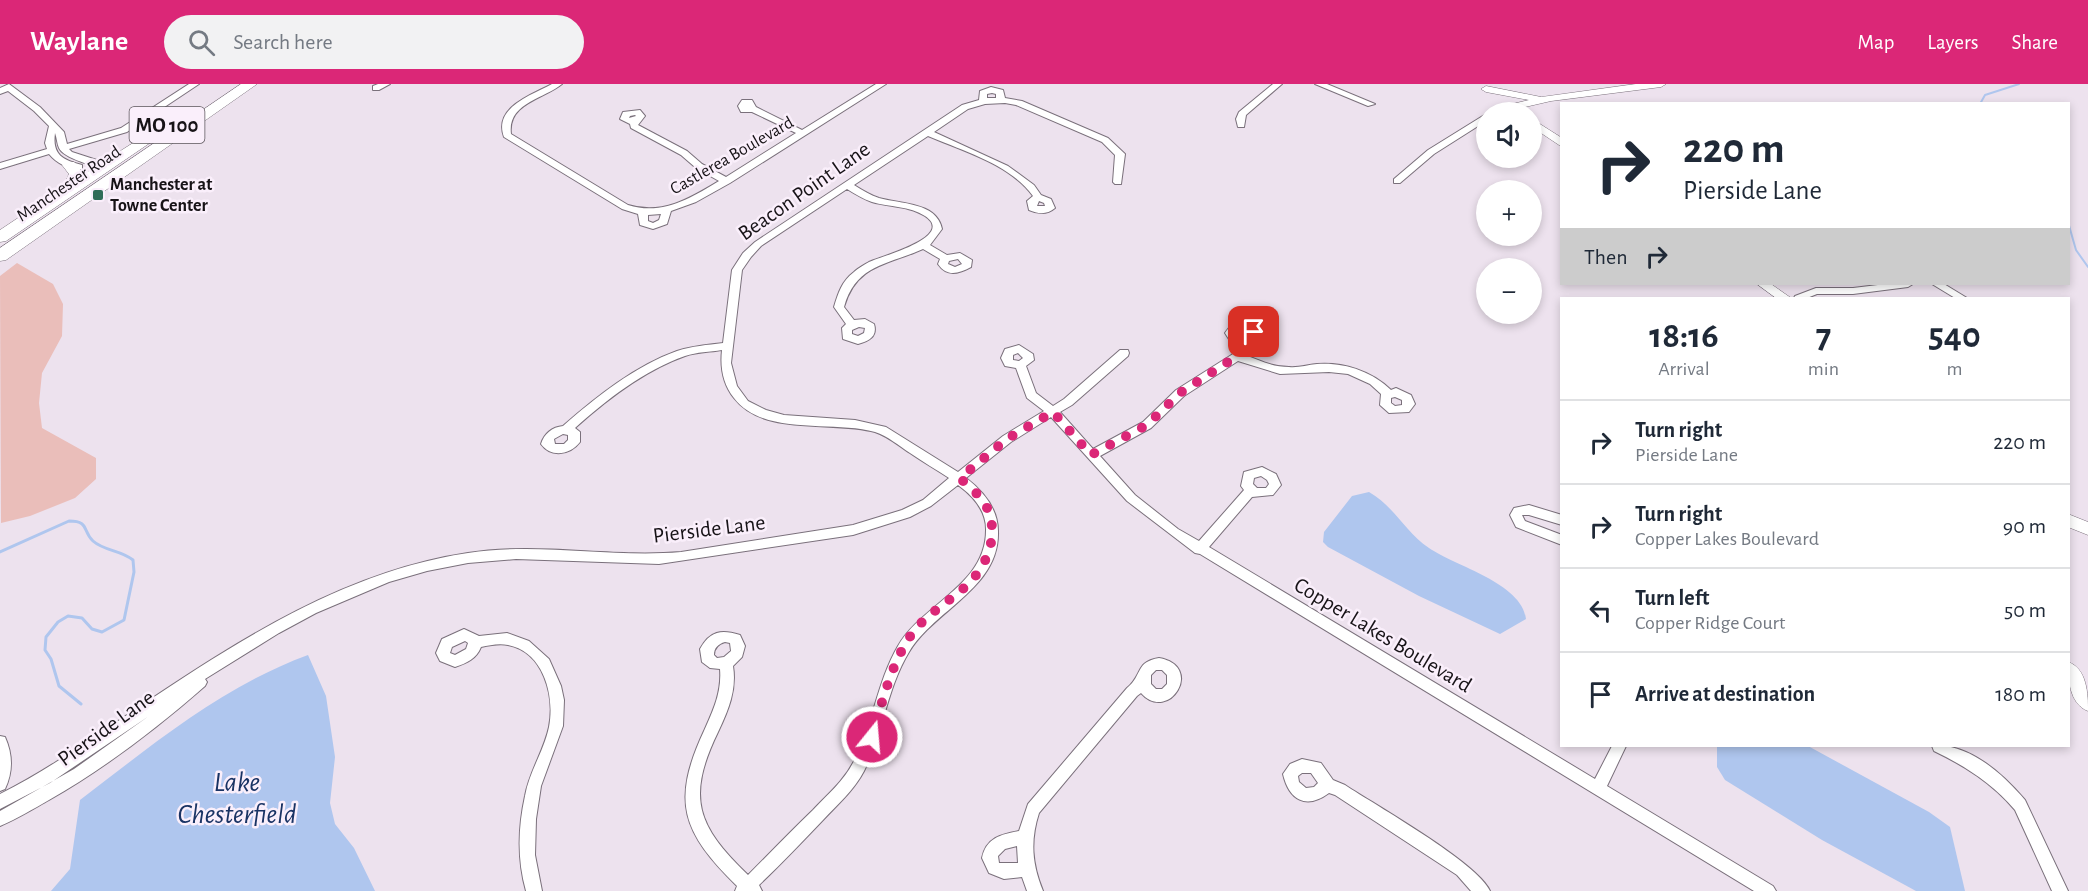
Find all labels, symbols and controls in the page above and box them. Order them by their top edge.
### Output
search box [164,15,584,69]
icon: search [185,26,218,59]
text: Waylane [30,28,128,56]
text: Search here [233,31,333,53]
text: Map [1858,32,1894,53]
text: Layers [1927,32,1978,53]
text: Share [2011,32,2058,53]
map controls [1476,102,1542,324]
button: sound [1476,102,1542,168]
road number: MO 100 [130,107,204,143]
street label: Castlerea Boulevard [667,113,797,199]
icon: right [1584,126,1662,204]
text: 220 m [1683,128,1785,170]
street label: Beacon Point Lane [734,137,874,245]
street label: Manchester Road [14,143,124,225]
place label: Manchester at Towne Center [110,176,212,215]
text: Pierside Lane [1683,177,1822,204]
button: + [1476,180,1542,246]
marker: Manchester at Towne Center [91,188,105,202]
icon: right [1640,240,1673,273]
text: Then [1584,246,1628,268]
button: − [1476,258,1542,324]
pin [1228,306,1279,357]
icon: arrive [1237,315,1270,348]
text: 18:16 [1649,318,1719,354]
text: 7 [1816,318,1831,354]
text: 540 [1928,318,1981,354]
text: Arrival [1658,359,1710,379]
text: min [1808,359,1839,379]
text: m [1946,359,1962,379]
text: Turn right [1635,419,1722,441]
icon: right [1584,426,1617,459]
text: 220 m [1993,431,2046,453]
text: Pierside Lane [1635,445,1738,465]
text: Turn right [1635,503,1722,525]
icon: right [1584,510,1617,543]
street label: Pierside Lane [651,511,767,547]
text: 90 m [2003,515,2046,537]
text: Copper Lakes Boulevard [1635,529,1819,549]
street label: Copper Lakes Boulevard [1291,573,1475,697]
text: Turn left [1635,587,1709,609]
icon: left [1584,594,1617,627]
text: 50 m [2004,599,2046,621]
text: Copper Ridge Court [1635,613,1785,633]
icon: arrive [1584,678,1617,711]
text: Arrive at destination [1635,683,1815,705]
text: 180 m [1995,683,2046,705]
street label: Pierside Lane [54,686,158,770]
position arrow [840,705,904,769]
water label: Lake Chesterfield [178,769,296,829]

